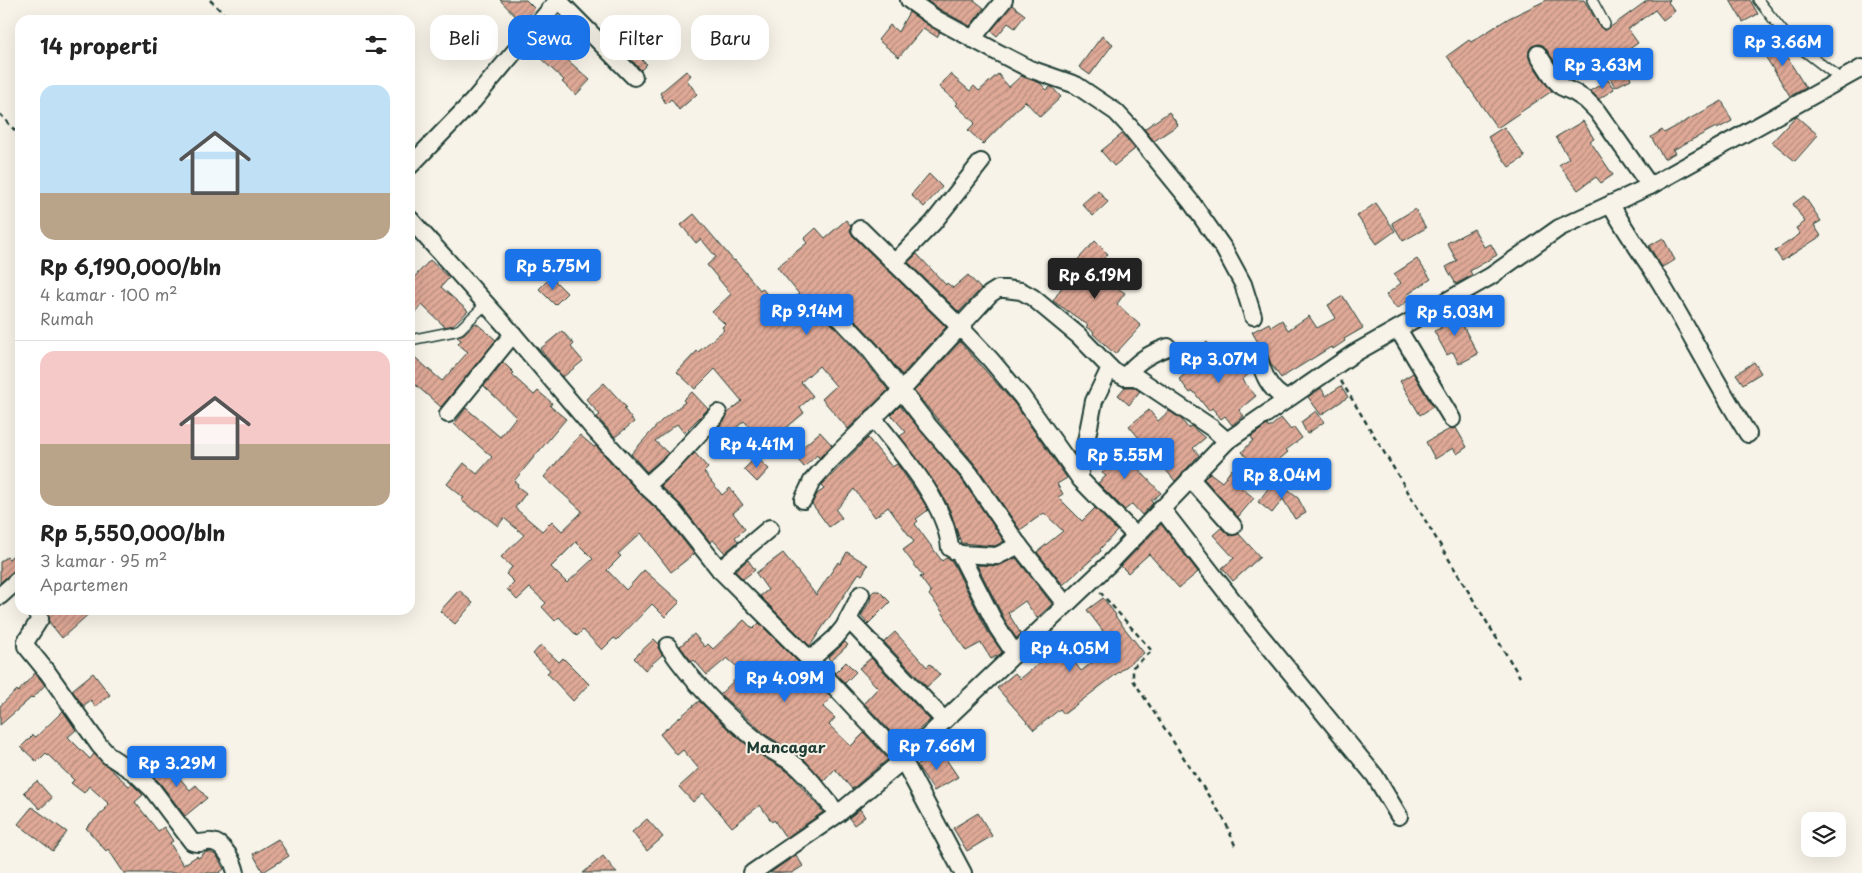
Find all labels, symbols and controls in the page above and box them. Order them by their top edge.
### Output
chip: Beli [430,15,498,60]
chip: Sewa [508,15,590,60]
chip: Filter [600,15,681,60]
chip: Baru [691,15,769,60]
pin: Rp 3.66M [1731,24,1835,67]
text: 14 properti [40,29,158,61]
text: Rp 3.66M [1744,29,1822,53]
icon: filters [362,31,390,59]
pin: Rp 3.63M [1551,48,1655,90]
text: Rp 3.63M [1564,52,1642,76]
icon: home [170,118,260,208]
pin: Rp 5.75M [501,248,605,291]
text: Rp 6,190,000/bln [40,250,221,282]
text: Rp 5.75M [516,253,590,277]
pin: Rp 6.19M [1043,258,1147,300]
text: Rp 6.19M [1059,262,1131,286]
text: 4 kamar · 100 m² [40,282,177,306]
pin: Rp 9.14M [755,294,859,336]
pin: Rp 5.03M [1403,294,1507,337]
text: Rp 9.14M [771,298,843,322]
text: Rp 5.03M [1416,299,1494,323]
text: Rumah [40,306,94,330]
pin: Rp 3.07M [1167,342,1271,384]
text: Rp 3.07M [1181,346,1257,370]
icon: home [170,383,260,473]
pin: Rp 4.41M [705,426,809,469]
text: Rp 4.41M [720,431,794,455]
pin: Rp 5.55M [1073,438,1177,480]
text: Rp 5.55M [1087,442,1163,466]
pin: Rp 8.04M [1230,458,1334,500]
text: Rp 8.04M [1243,462,1321,486]
text: Rp 5,550,000/bln [40,516,225,548]
text: 3 kamar · 95 m² [40,548,167,572]
text: Apartemen [40,572,129,596]
pin: Rp 4.05M [1018,630,1122,673]
text: Rp 4.05M [1031,635,1109,659]
pin: Rp 4.09M [733,660,837,703]
text: Rp 4.09M [746,665,824,689]
pin: Rp 7.66M [885,728,989,771]
text: Rp 7.66M [899,733,975,757]
district label: Mancagar [747,735,826,758]
pin: Rp 3.29M [125,746,229,788]
text: Rp 3.29M [138,750,216,774]
map controls [1801,812,1846,857]
button: layers [1801,812,1846,857]

